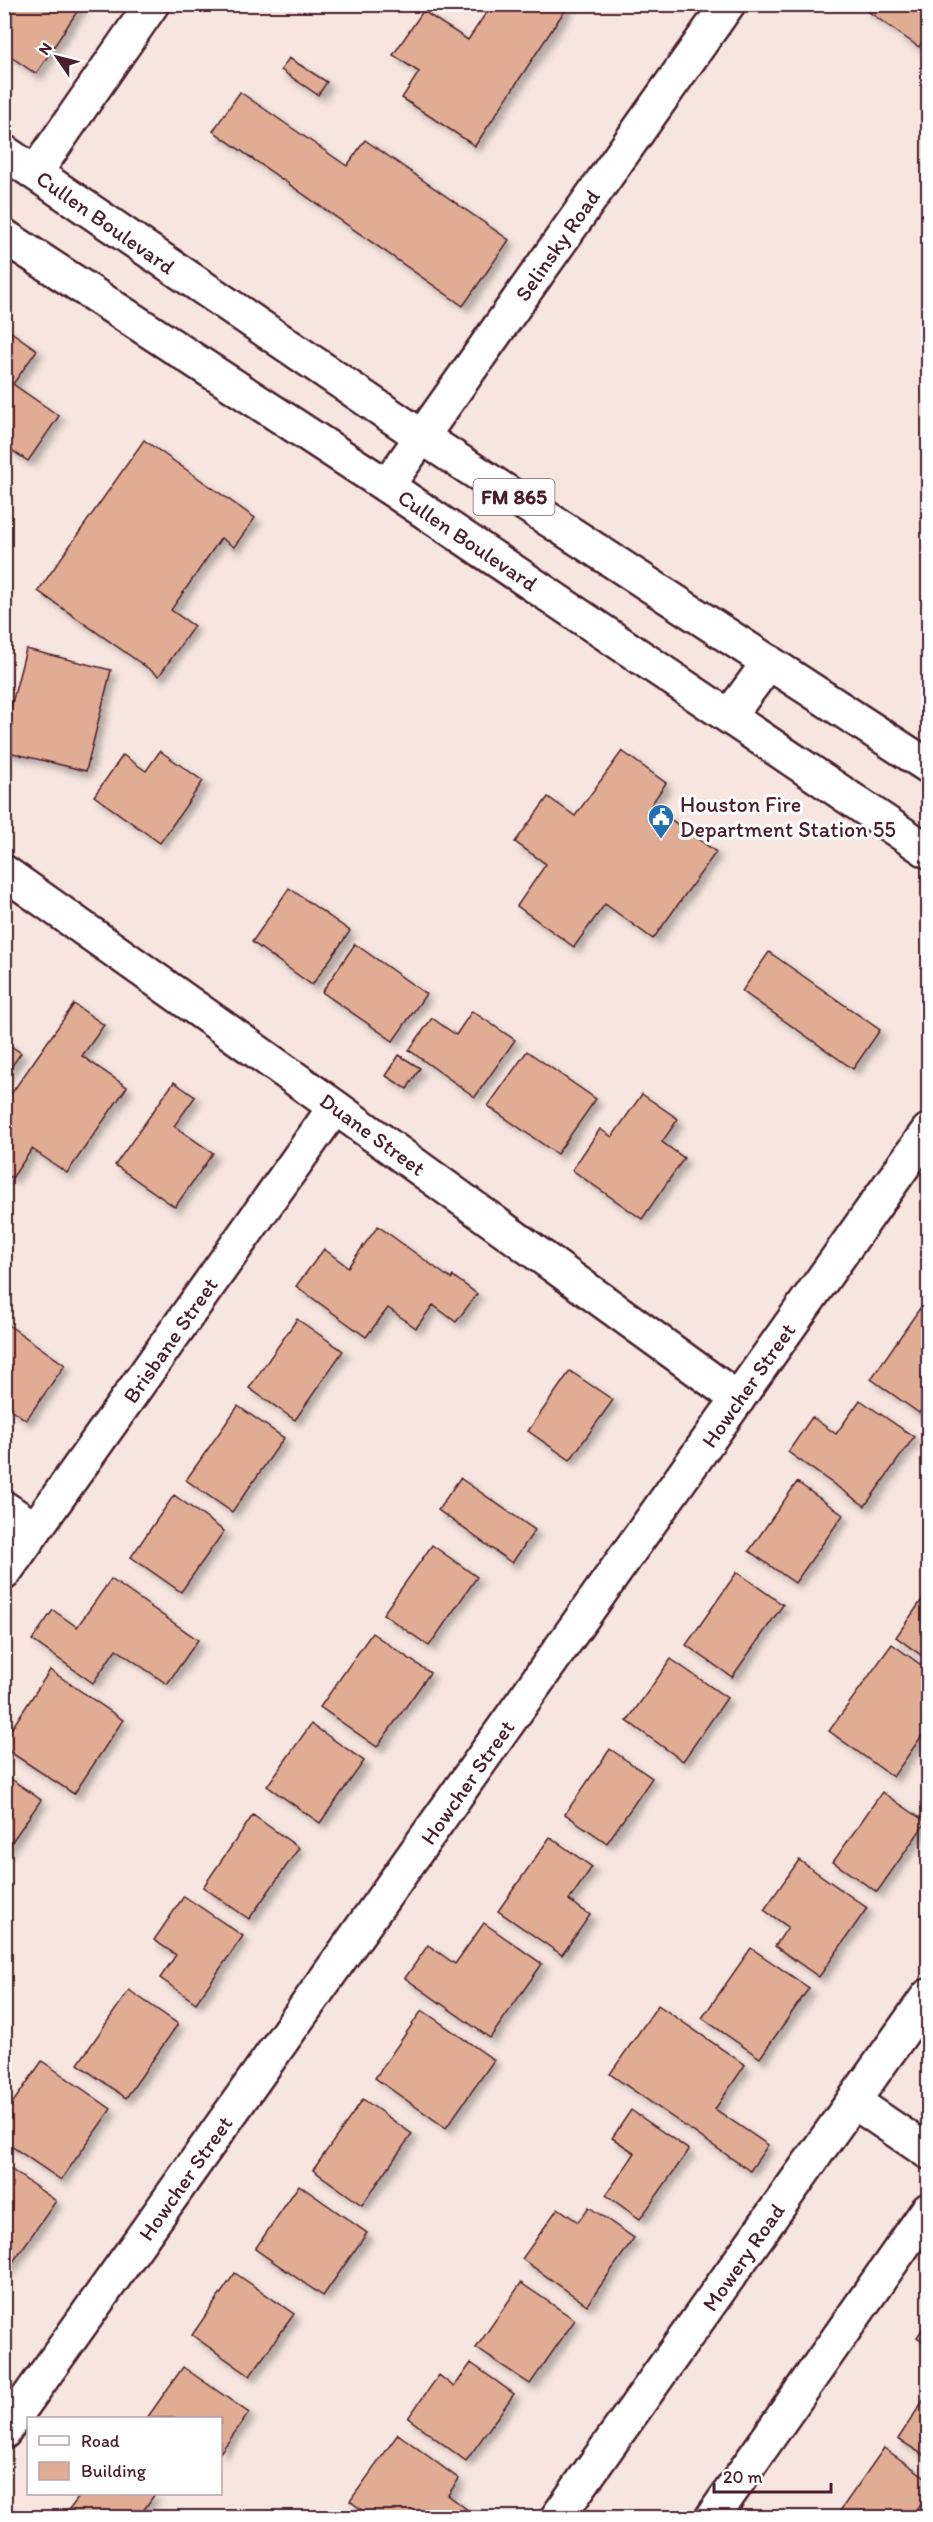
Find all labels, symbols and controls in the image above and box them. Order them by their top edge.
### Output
north arrow [27,27,87,87]
text: N [34,39,56,59]
street label: Cullen Boulevard [31,165,180,280]
street label: Selinsky Road [509,184,606,306]
road number: FM 865 [474,479,554,515]
street label: Cullen Boulevard [393,484,543,597]
place label: Houston Fire Department Station 55 [680,791,896,843]
public building icon: Houston Fire Department Station 55 [646,802,676,840]
street label: Duane Street [315,1087,431,1182]
street label: Brisbane Street [117,1272,224,1408]
street label: Howcher Street [695,1318,801,1453]
street label: Howcher Street [414,1715,520,1850]
street label: Howcher Street [132,2111,238,2246]
street label: Mowery Road [696,2198,791,2317]
legend [27,2417,222,2495]
text: Road [81,2430,120,2452]
scale bar [714,2456,831,2494]
text: Building [81,2460,147,2482]
text: 20 m [723,2466,763,2488]

